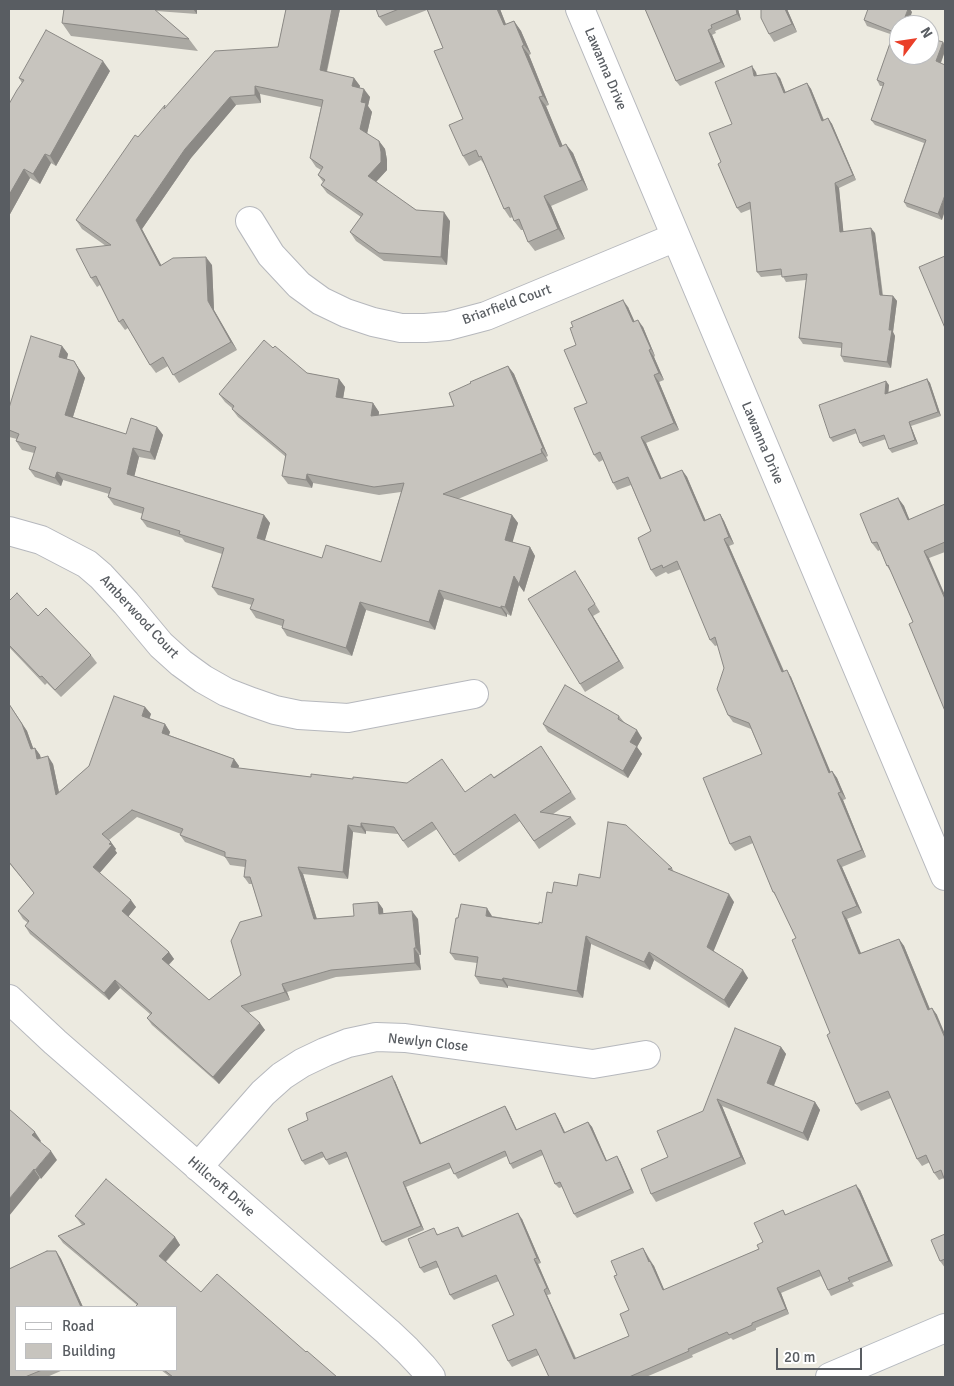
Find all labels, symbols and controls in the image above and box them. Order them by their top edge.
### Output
north arrow [889,15,939,65]
text: N [917,24,936,41]
street label: Lawanna Drive [580,25,630,113]
street label: Briarfield Court [460,281,554,329]
street label: Lawanna Drive [737,399,787,487]
street label: Amberwood Court [96,572,182,662]
street label: Newlyn Close [387,1030,469,1056]
street label: Hillcroft Drive [184,1153,258,1221]
legend [15,1306,178,1371]
text: Road [62,1317,94,1335]
scale bar [779,1338,865,1370]
text: Building [62,1342,116,1360]
text: 20 m [784,1348,815,1366]

